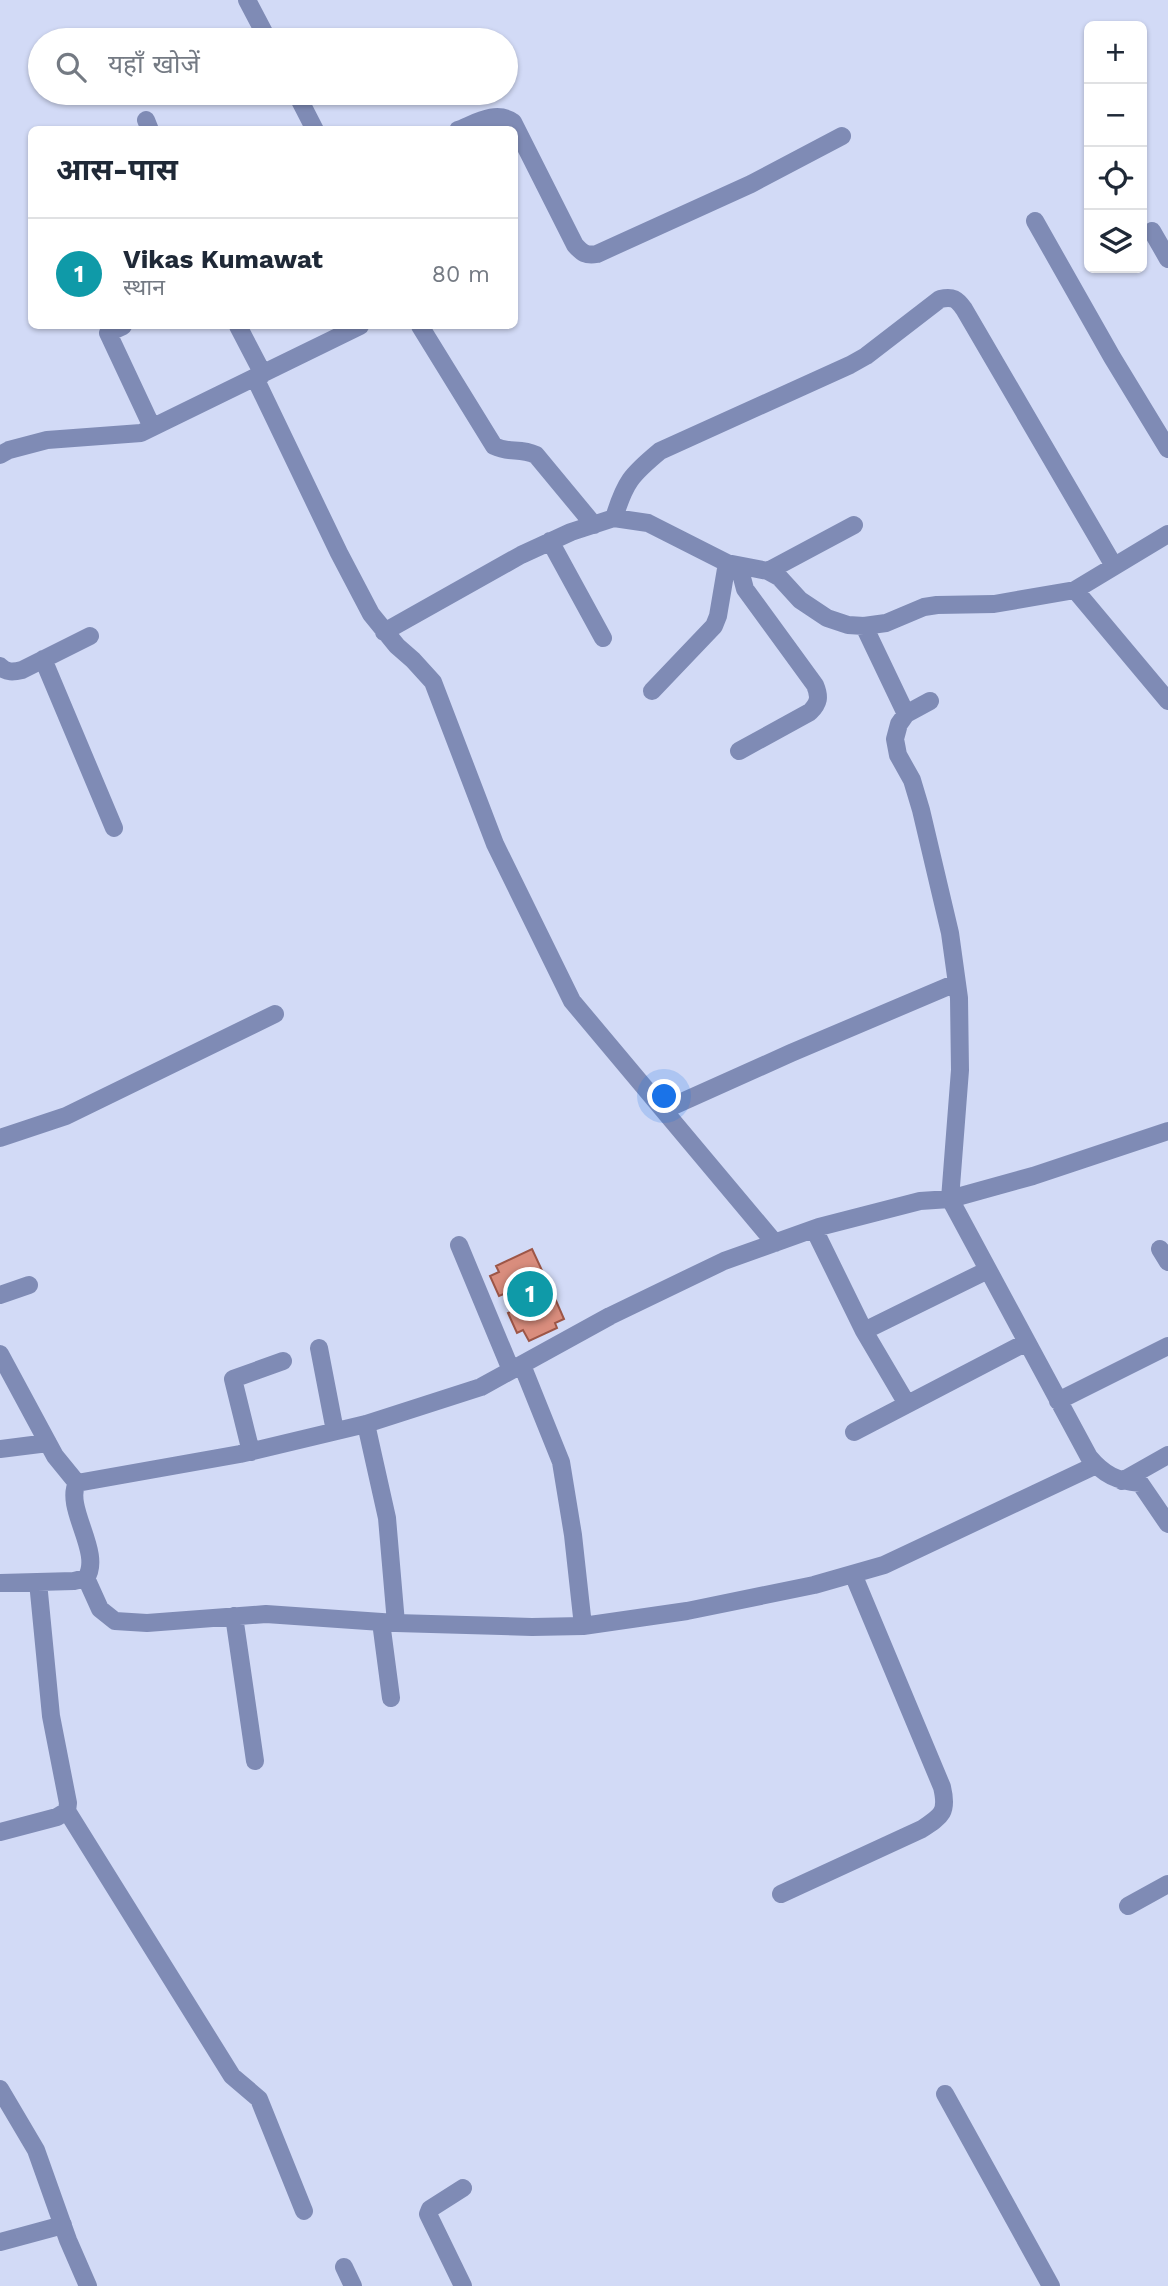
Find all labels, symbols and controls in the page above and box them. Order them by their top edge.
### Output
map controls [1084,21,1147,273]
button: + [1084,21,1147,84]
search box [28,28,518,105]
icon: search [52,48,90,86]
text: यहाँ खोजें [108,49,200,79]
button: − [1084,84,1147,147]
button: locate [1084,147,1147,210]
text: आस-पास [56,152,178,187]
button: layers [1084,210,1147,273]
text: Vikas Kumawat [123,244,323,274]
text: 1 [74,261,84,288]
text: 80 m [432,261,490,288]
text: स्थान [123,274,165,301]
your location [647,1079,681,1113]
pin: 1 [507,1268,553,1320]

